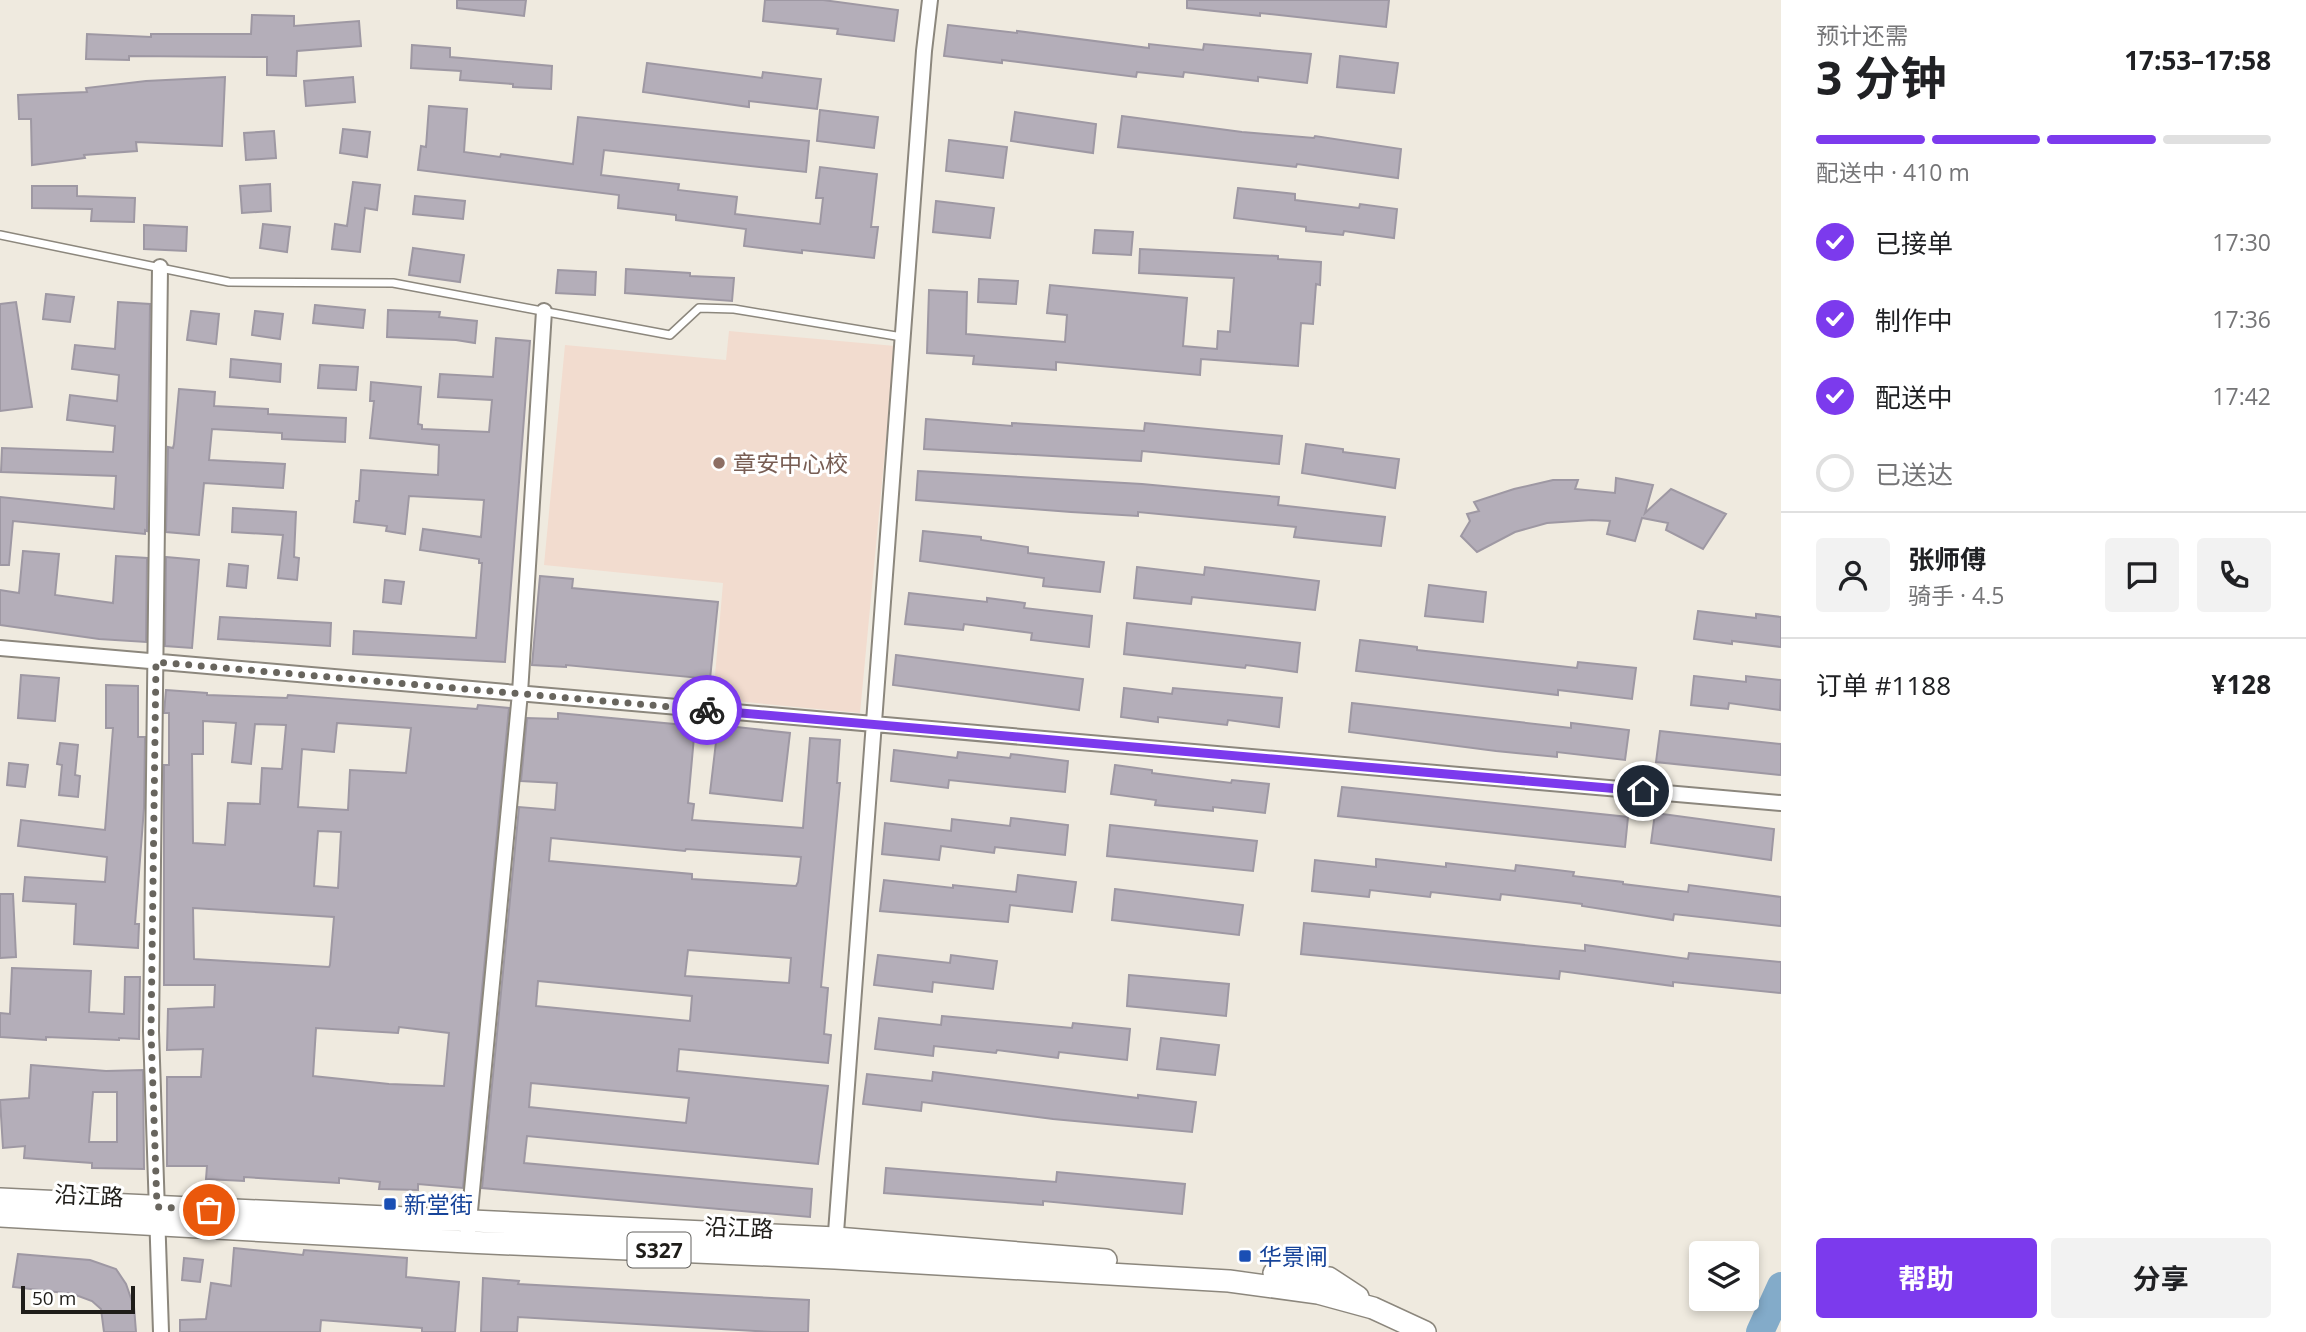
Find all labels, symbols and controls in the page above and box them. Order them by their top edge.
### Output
text: 预计还需 [1816,19,1908,51]
text: 17:53–17:58 [2124,42,2271,78]
text: 3 分钟 [1816,46,1946,108]
text: 配送中 · 410 m [1816,156,1970,188]
icon: check [1816,223,1854,261]
text: 已接单 [1875,225,1953,261]
text: 17:30 [2212,226,2271,258]
icon: check [1816,300,1854,338]
text: 制作中 [1875,302,1953,338]
text: 17:36 [2212,303,2271,335]
icon: check [1816,377,1854,415]
text: 配送中 [1875,379,1953,415]
text: 17:42 [2212,380,2271,412]
place label: 章安中心校 [733,447,848,479]
marker: 章安中心校 [711,455,727,471]
text: 已送达 [1875,456,1953,492]
button: person [1816,538,1890,612]
button: chat [2105,538,2179,612]
button: phone [2197,538,2271,612]
text: 张师傅 [1908,541,1986,577]
text: 骑手 · 4.5 [1908,579,2004,611]
text: ¥128 [2212,666,2271,702]
text: 订单 #1188 [1816,667,1951,703]
courier [672,675,742,745]
icon: bike [688,691,726,729]
pin [1613,761,1673,821]
icon: home [1624,772,1662,810]
street label: 沿江路 [54,1177,124,1213]
pin [179,1180,239,1240]
place label: 新堂街 [404,1188,473,1220]
icon: bag [190,1191,228,1229]
marker: 新堂街 [382,1196,398,1212]
street label: 沿江路 [704,1210,774,1244]
road number: S327 [628,1232,690,1268]
button: 帮助 [1816,1238,2037,1318]
button: 分享 [2051,1238,2271,1318]
place label: 华景闸 [1259,1240,1328,1272]
map controls [1689,1241,1759,1311]
button: layers [1689,1241,1759,1311]
marker: 华景闸 [1237,1248,1253,1264]
scale bar [21,1283,135,1315]
text: 50 m [32,1285,76,1311]

